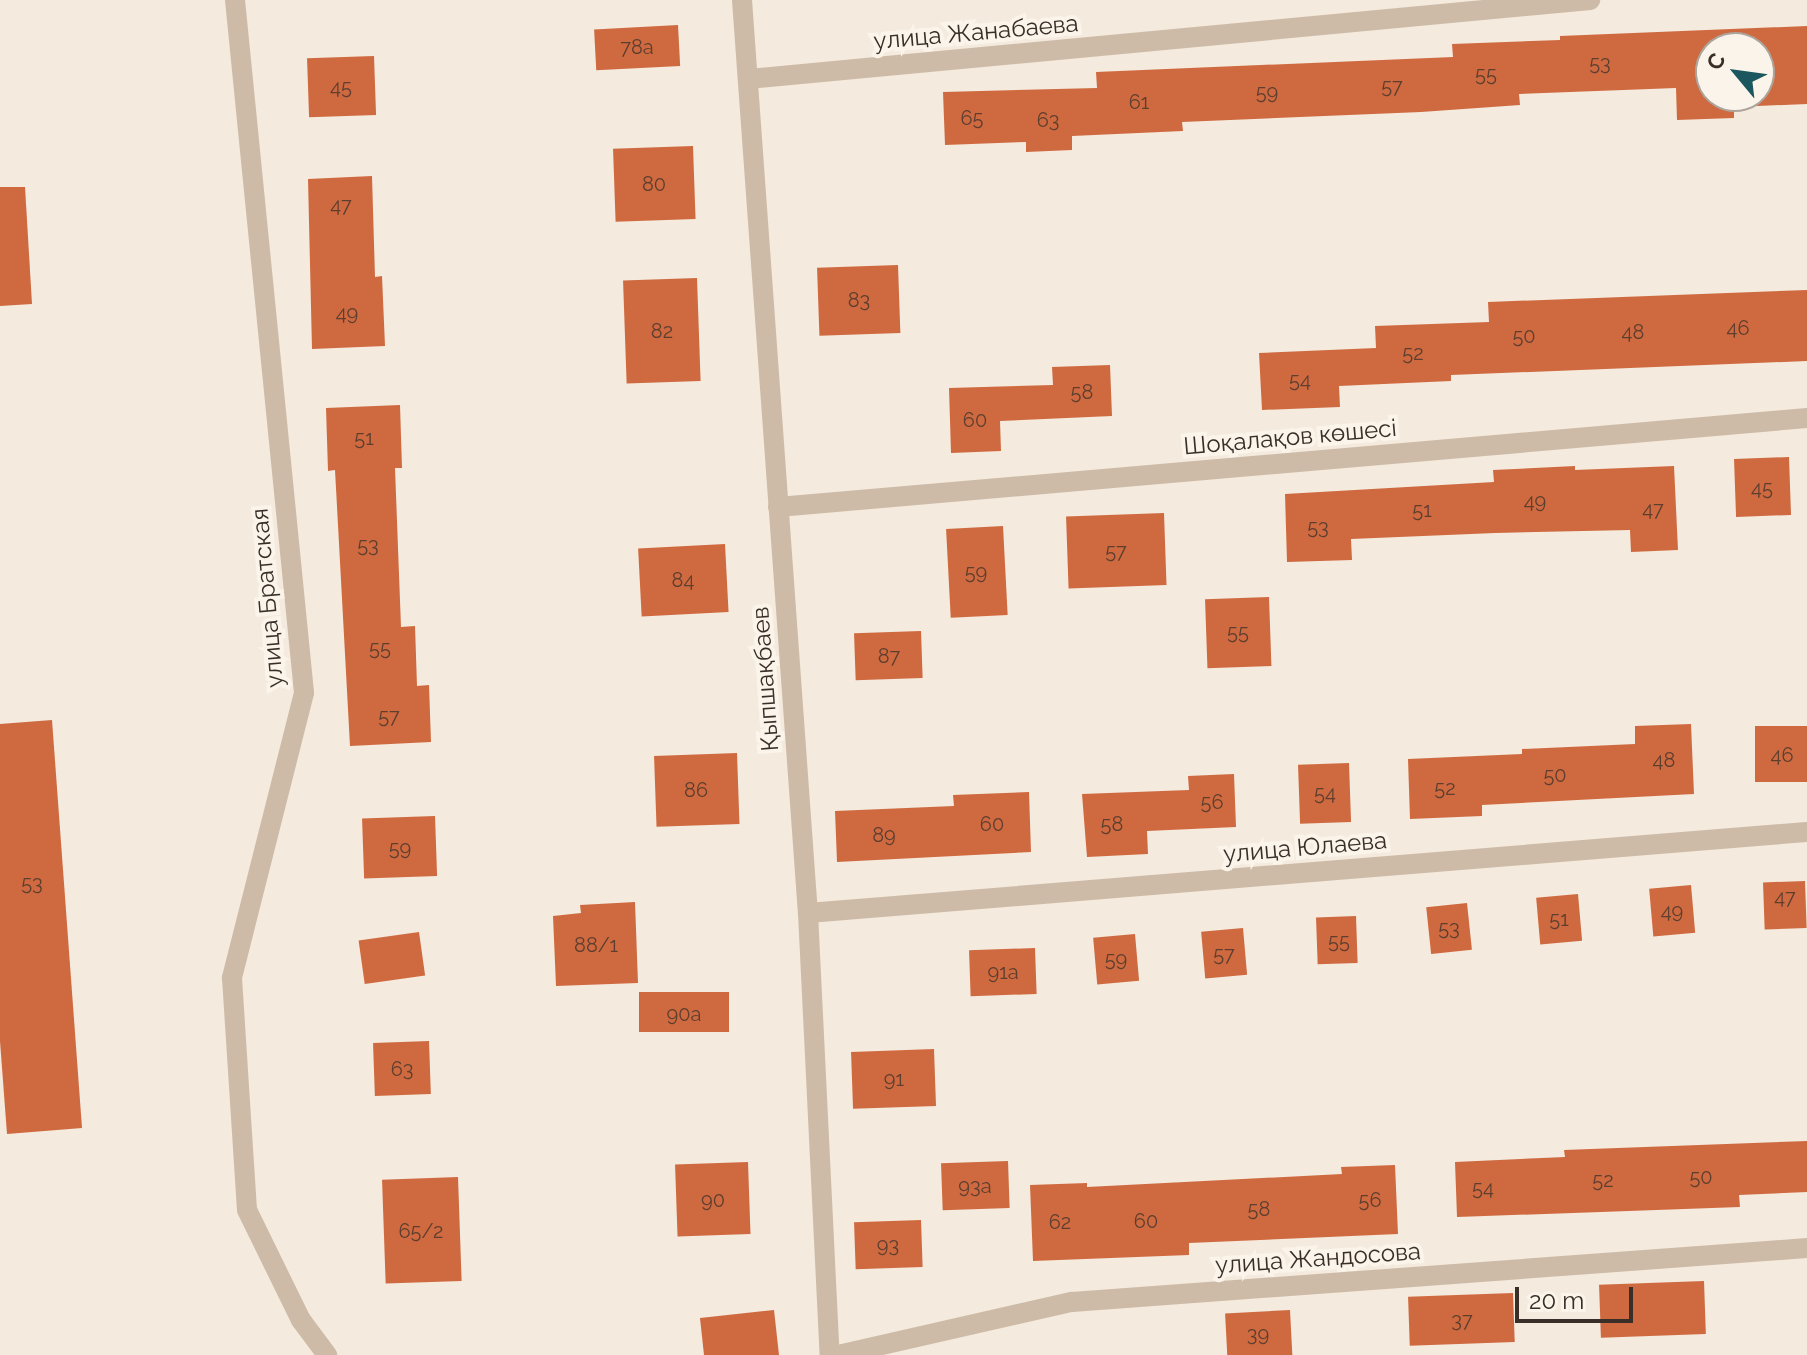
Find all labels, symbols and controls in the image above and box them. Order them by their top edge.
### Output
street label: улица Жанабаева [872,9,1080,55]
north arrow [1695,32,1775,112]
house number: 78а [620,35,654,59]
text: С [1701,48,1731,74]
house number: 53 [1589,51,1611,75]
house number: 55 [1475,62,1497,86]
house number: 57 [1381,74,1403,98]
house number: 45 [330,75,352,99]
house number: 59 [1256,80,1278,104]
house number: 61 [1129,90,1149,114]
house number: 65 [961,106,983,130]
house number: 63 [1037,108,1059,132]
house number: 80 [642,172,666,196]
house number: 47 [330,193,352,217]
house number: 83 [848,288,870,312]
house number: 49 [336,301,358,325]
house number: 46 [1727,316,1749,340]
house number: 82 [651,319,673,343]
house number: 48 [1622,320,1644,344]
house number: 50 [1512,324,1536,348]
house number: 52 [1402,341,1424,365]
house number: 54 [1289,368,1311,392]
house number: 58 [1071,380,1093,404]
house number: 60 [963,408,987,432]
street label: Шоқалақов көшесі [1182,413,1398,461]
house number: 51 [354,426,374,450]
house number: 45 [1751,476,1773,500]
house number: 49 [1524,489,1546,513]
house number: 47 [1642,497,1664,521]
house number: 51 [1412,498,1432,522]
street label: улица Братская [245,507,289,689]
house number: 53 [1307,515,1329,539]
house number: 53 [357,533,379,557]
house number: 57 [1105,539,1127,563]
house number: 59 [965,560,987,584]
house number: 84 [672,568,694,592]
street label: Қыпшақбаев [746,606,784,752]
house number: 55 [1227,620,1249,644]
house number: 55 [369,636,391,660]
house number: 87 [878,644,900,668]
house number: 57 [378,704,400,728]
house number: 46 [1771,743,1793,767]
house number: 48 [1653,748,1675,772]
house number: 50 [1543,763,1567,787]
house number: 52 [1434,776,1456,800]
house number: 86 [684,778,708,802]
house number: 54 [1314,781,1336,805]
house number: 56 [1201,790,1223,814]
house number: 60 [980,812,1004,836]
house number: 58 [1101,812,1123,836]
house number: 89 [872,823,896,847]
street label: улица Юлаева [1222,825,1388,869]
house number: 59 [389,836,411,860]
house number: 53 [21,871,43,895]
house number: 47 [1774,885,1796,909]
house number: 49 [1661,899,1683,923]
house number: 51 [1549,907,1569,931]
house number: 53 [1438,916,1460,940]
house number: 55 [1328,929,1350,953]
house number: 88/1 [574,933,618,957]
house number: 57 [1213,942,1235,966]
house number: 59 [1105,947,1127,971]
house number: 91а [987,960,1019,984]
house number: 90а [667,1002,701,1026]
house number: 63 [391,1057,413,1081]
house number: 91 [884,1067,904,1091]
house number: 50 [1689,1165,1713,1189]
house number: 52 [1592,1168,1614,1192]
house number: 93а [958,1174,992,1198]
house number: 54 [1472,1176,1494,1200]
house number: 90 [701,1188,725,1212]
house number: 56 [1359,1188,1381,1212]
house number: 58 [1248,1197,1270,1221]
house number: 60 [1134,1209,1158,1233]
house number: 62 [1049,1210,1071,1234]
house number: 65/2 [399,1219,443,1243]
house number: 93 [877,1233,899,1257]
street label: улица Жандосова [1214,1236,1422,1280]
scale bar [1519,1271,1637,1321]
text: 20 m [1529,1286,1584,1315]
house number: 37 [1451,1308,1473,1332]
house number: 39 [1247,1322,1269,1346]

